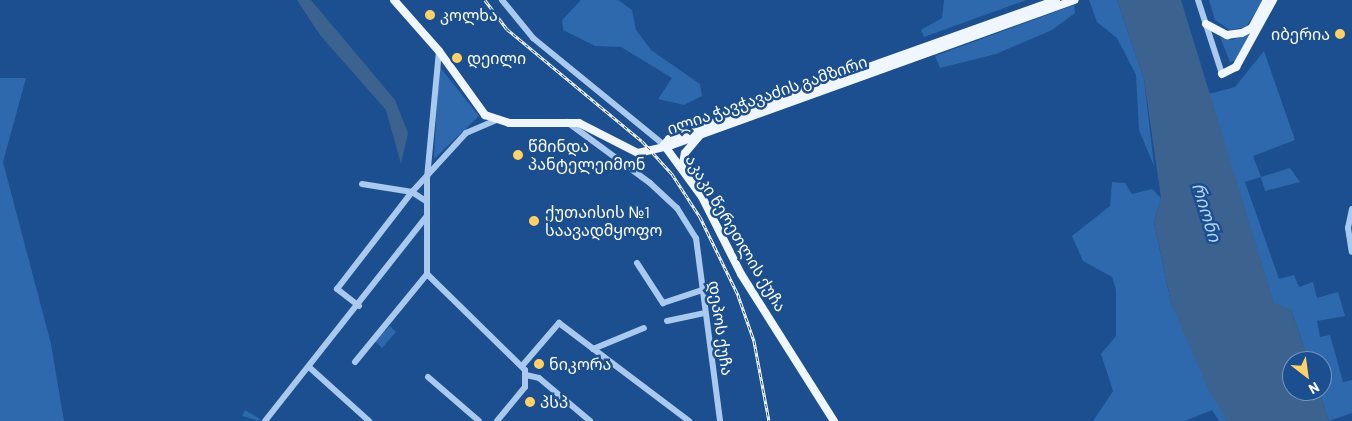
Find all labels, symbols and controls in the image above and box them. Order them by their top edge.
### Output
place label: კოლხა [440,5,498,25]
marker: კოლხა [424,9,436,21]
place label: იბერია [1271,24,1330,44]
marker: იბერია [1334,28,1346,40]
place label: დეილი [467,48,526,68]
marker: დეილი [451,52,463,64]
street label: ილია ჭავჭავაძის გამზირი [664,52,870,138]
place label: წმინდა პანტელეიმონ [528,136,645,174]
marker: წმინდა პანტელეიმონ [512,149,524,161]
street label: აკაკი წერეთლის ქუჩა [681,151,791,315]
water label: რიონი [1188,180,1226,244]
place label: ქუთაისის №1 საავადმყოფო [545,202,662,240]
marker: ქუთაისის №1 საავადმყოფო [527,214,541,228]
street label: დეპოს ქუჩა [705,279,737,377]
north arrow [1282,351,1332,401]
place label: ნიკორა [549,354,611,374]
marker: ნიკორა [533,358,545,370]
text: N [1306,379,1323,398]
place label: პსპ [540,392,568,412]
marker: პსპ [524,396,536,408]

